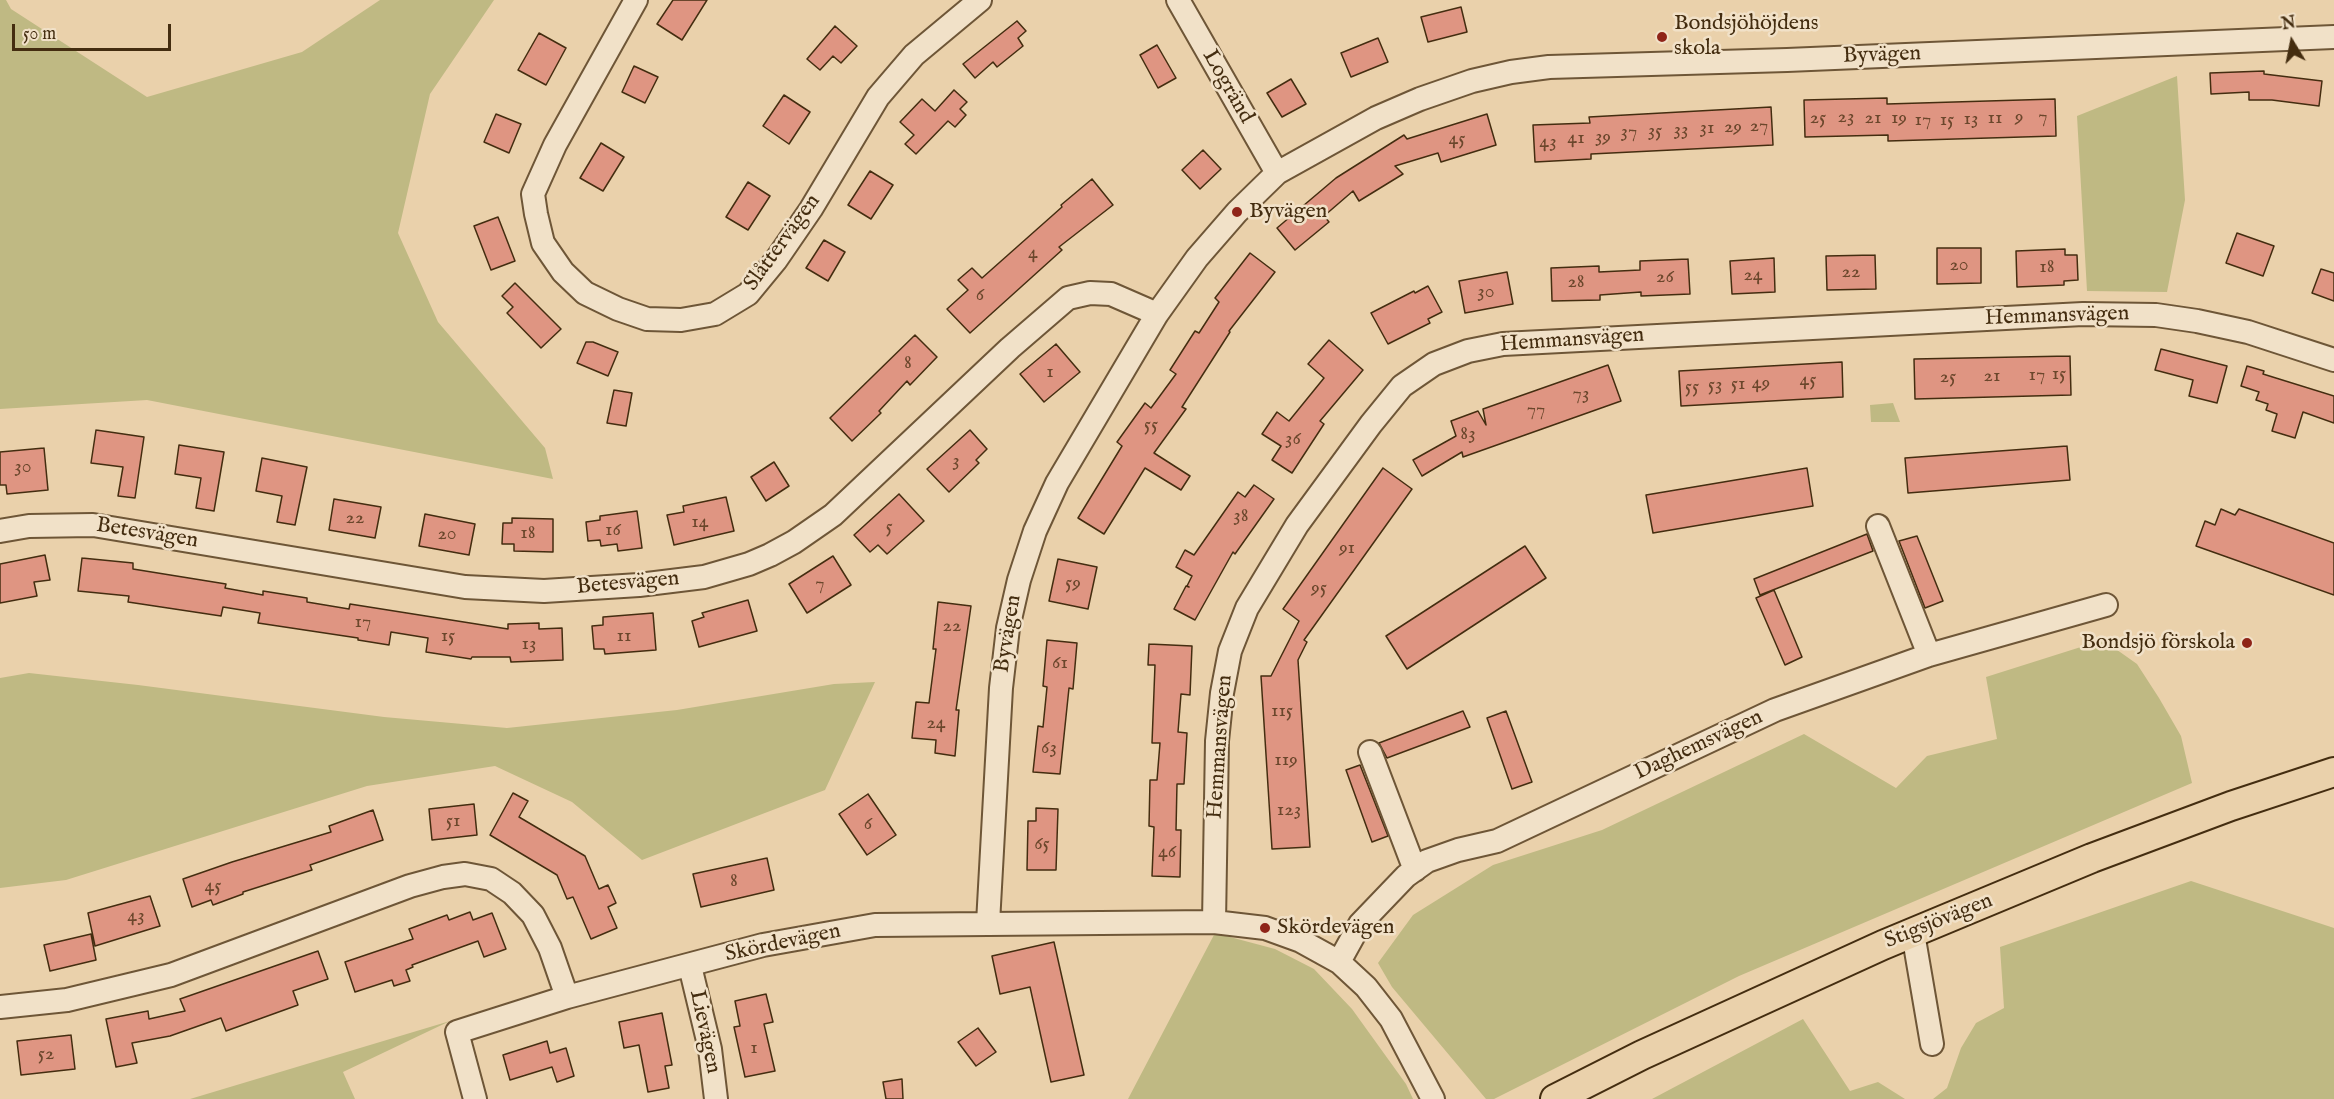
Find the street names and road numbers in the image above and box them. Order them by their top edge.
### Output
street label: Byvägen [1842,41,1922,71]
street label: Logränd [1195,45,1259,129]
street label: Slåttervägen [739,190,827,296]
street label: Hemmansvägen [1984,301,2130,333]
street label: Hemmansvägen [1499,323,1645,359]
street label: Betesvägen [94,513,200,555]
street label: Betesvägen [576,566,680,602]
street label: Byvägen [990,593,1028,675]
street label: Hemmansvägen [1203,674,1239,820]
street label: Daghemsvägen [1631,705,1767,787]
street label: Stigsjövägen [1881,888,1997,956]
street label: Skördevägen [723,919,843,969]
street label: Lievägen [682,988,726,1076]

